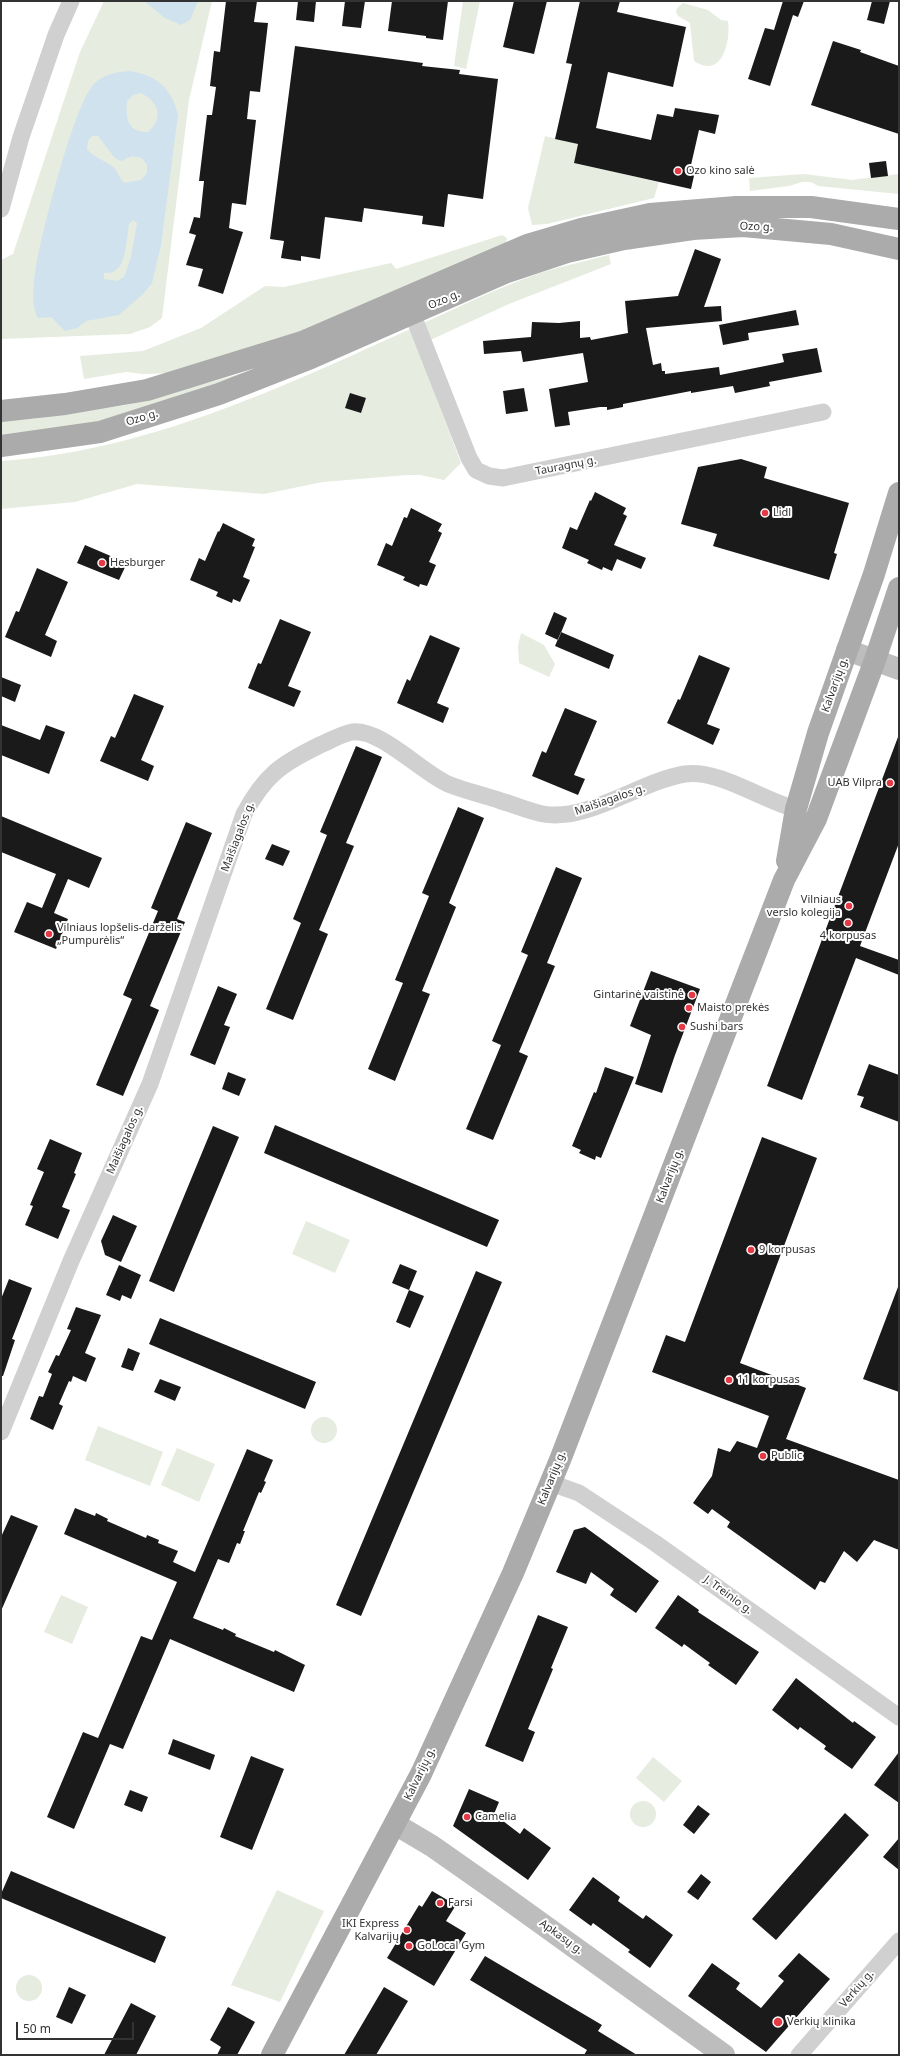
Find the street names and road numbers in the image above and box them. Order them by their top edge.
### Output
street label: Ozo g. [739,220,773,234]
street label: Ozo g. [426,287,462,313]
street label: Ozo g. [124,407,160,429]
street label: Tauragnų g. [534,454,598,478]
street label: Kalvarijų g. [819,656,851,714]
street label: Maišiagalos g. [573,782,647,818]
street label: Maišiagalos g. [219,800,257,874]
street label: Maišiagalos g. [104,1104,146,1176]
street label: Kalvarijų g. [654,1147,686,1205]
street label: Kalvarijų g. [535,1449,569,1507]
street label: J. Treinio g. [701,1573,755,1617]
street label: Kalvarijų g. [402,1745,438,1803]
street label: Apkasų g. [537,1917,585,1957]
street label: Verkių g. [837,1968,877,2010]

